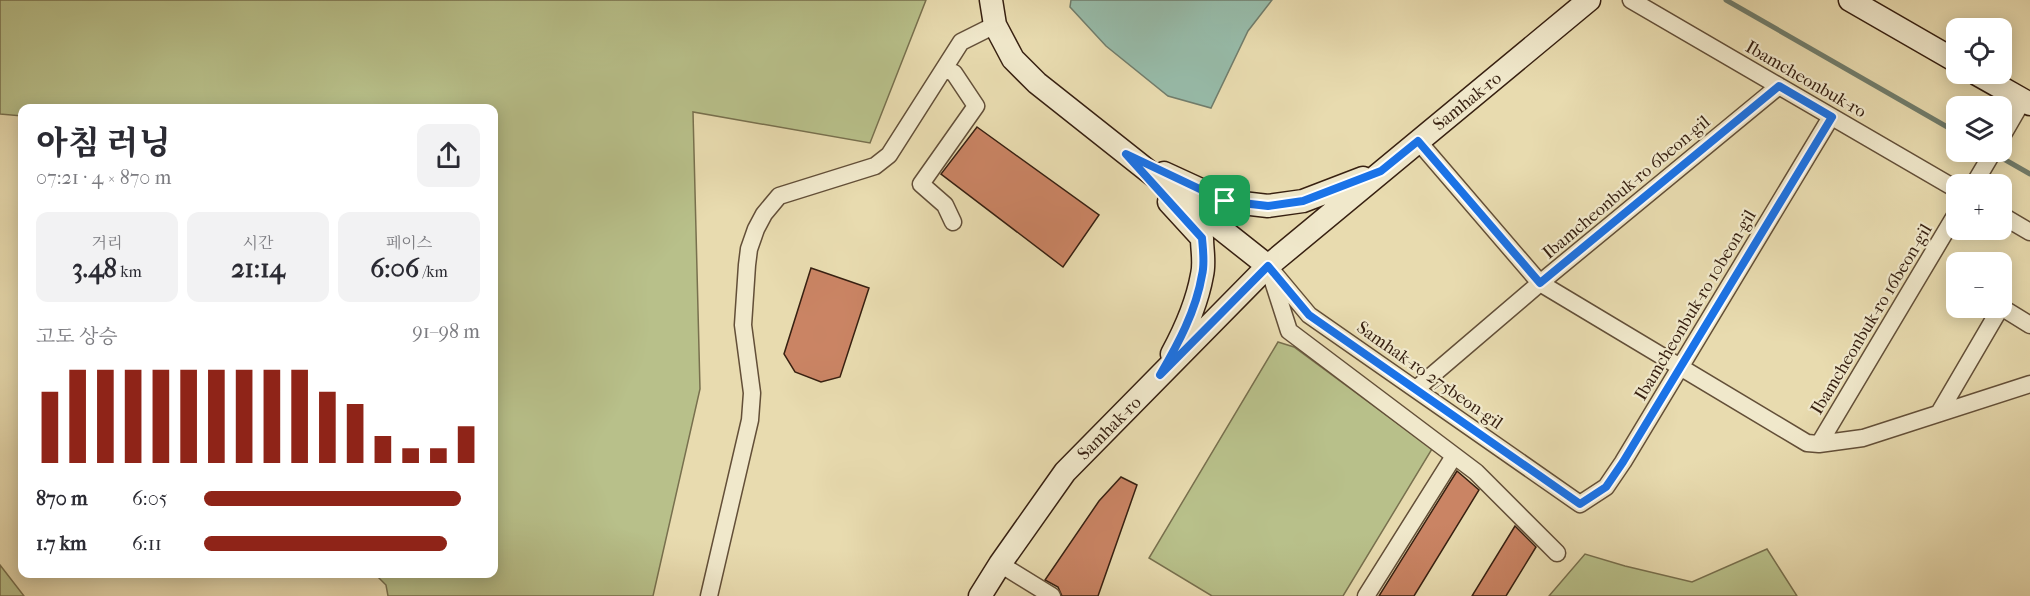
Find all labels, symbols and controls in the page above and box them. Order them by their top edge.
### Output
map controls [1946,18,2012,318]
button: locate [1946,18,2012,84]
street label: Ibamcheonbuk-ro [1742,36,1870,123]
street label: Samhak-ro [1429,68,1506,135]
button: layers [1946,96,2012,162]
street label: Ibamcheonbuk-ro 6beon-gil [1538,111,1714,264]
text: 아침 러닝 [36,124,171,163]
button: share [417,124,480,187]
text: 07:21 · 4 × 870 m [36,166,171,189]
button: + [1946,174,2012,240]
pin [1199,175,1250,226]
icon: arrive [1208,184,1241,217]
street label: Ibamcheonbuk-ro 10beon-gil [1630,206,1761,404]
street label: Ibamcheonbuk-ro 16beon-gil [1806,220,1937,418]
text: 거리 [92,233,122,252]
text: 시간 [243,233,273,252]
text: 페이스 [386,233,432,252]
button: − [1946,252,2012,318]
text: 3.48 [72,253,117,284]
text: 21:14 [231,253,285,284]
text: 6:06 [370,253,419,284]
text: km [117,262,142,281]
text: /km [419,262,448,281]
street label: Samhak-ro 275beon-gil [1353,317,1507,434]
text: 91–98 m [412,320,480,343]
text: 고도 상승 [36,325,118,348]
street label: Samhak-ro [1073,392,1146,465]
text: 870 m [36,487,88,510]
text: 6:05 [132,487,167,510]
text: 1.7 km [36,532,87,555]
text: 6:11 [132,532,162,555]

